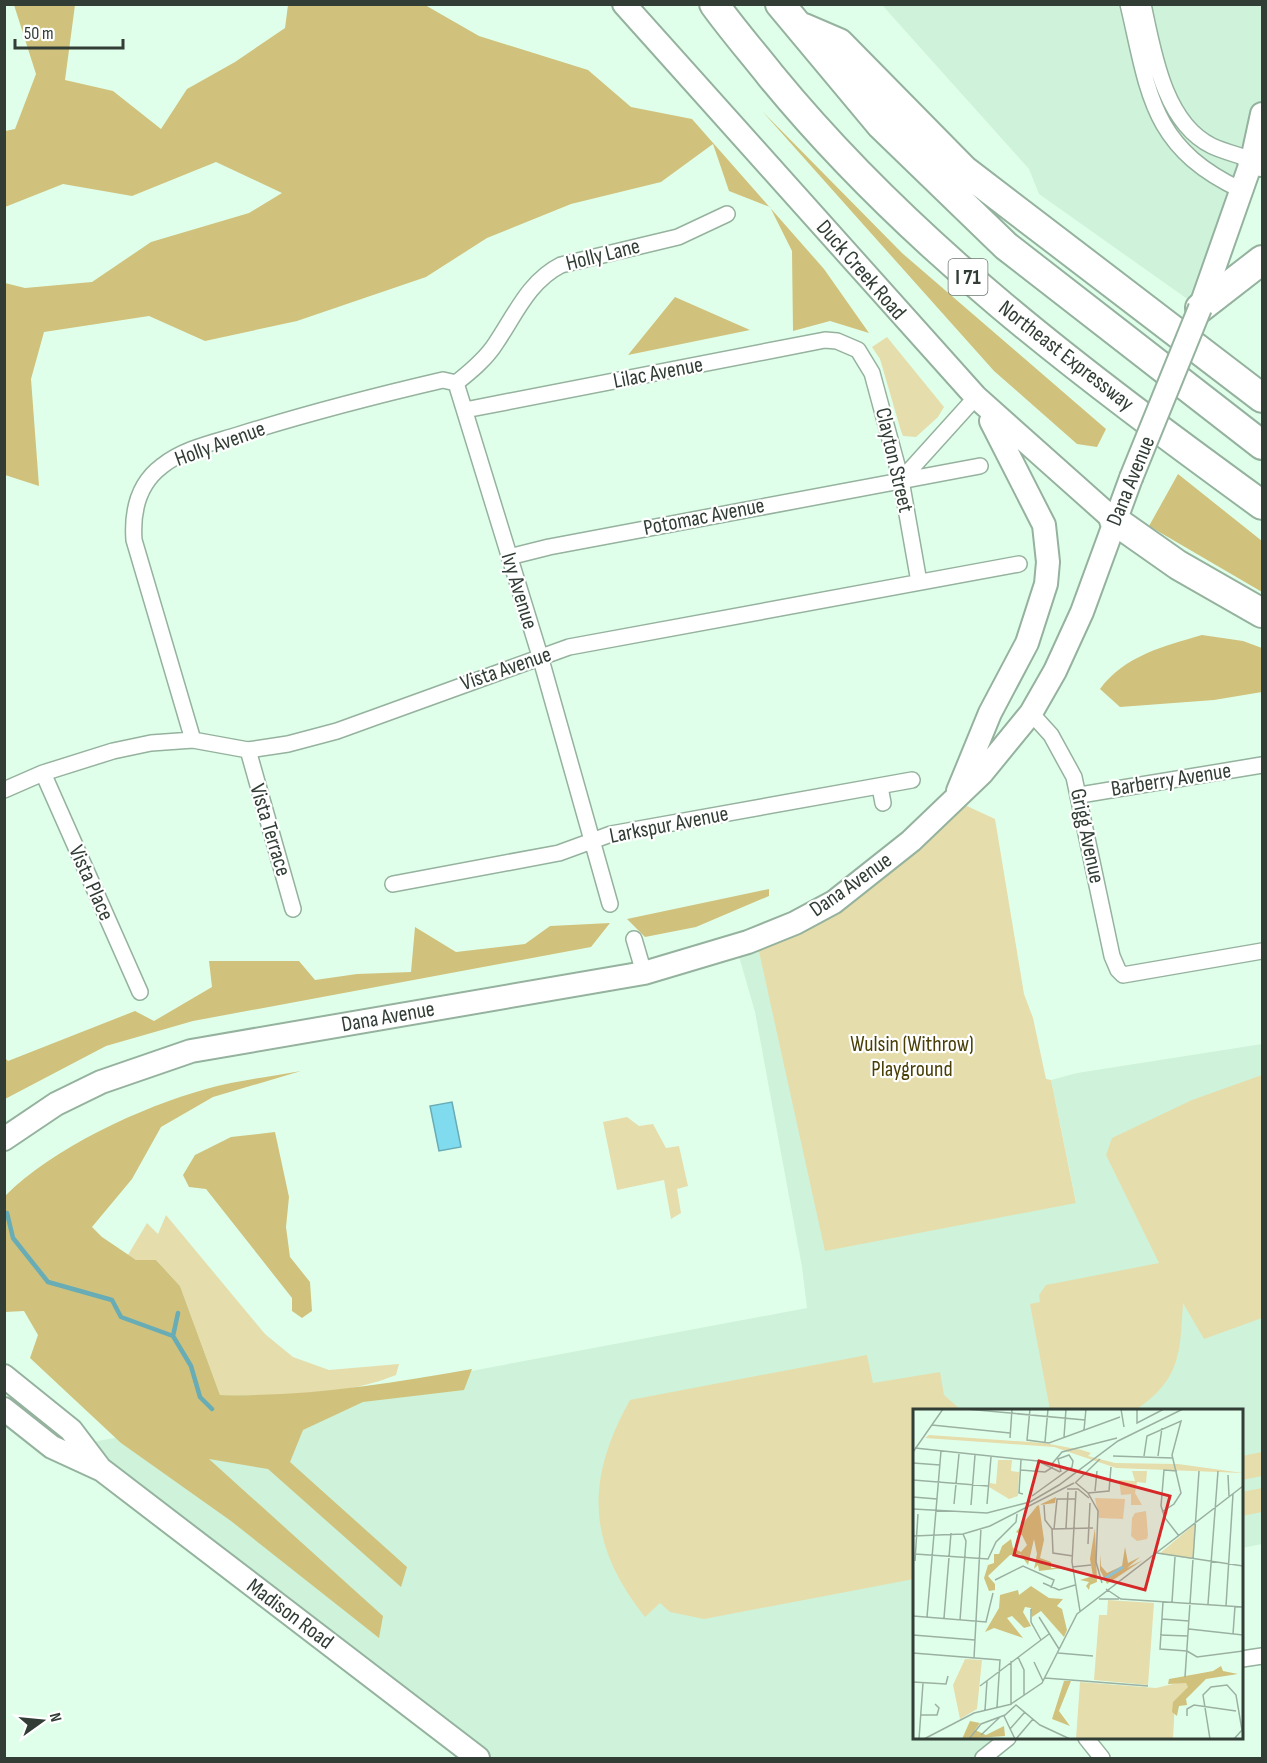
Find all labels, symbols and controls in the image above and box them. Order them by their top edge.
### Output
scale bar [15,12,123,50]
text: 50 m [24,23,54,44]
street label: Duck Creek Road [810,215,912,325]
street label: Holly Lane [563,233,643,277]
road number: I 71 [948,259,988,295]
street label: Northeast Expressway [993,295,1139,417]
street label: Lilac Avenue [611,351,705,395]
street label: Clayton Street [869,405,919,515]
street label: Holly Avenue [171,415,269,473]
street label: Dana Avenue [1101,432,1161,530]
street label: Potomac Avenue [641,492,767,542]
street label: Ivy Avenue [495,549,543,633]
street label: Vista Avenue [457,641,555,697]
street label: Barberry Avenue [1109,757,1233,803]
street label: Vista Terrace [243,781,297,879]
street label: Grigg Avenue [1064,786,1110,886]
street label: Larkspur Avenue [607,800,731,850]
street label: Vista Place [62,841,120,925]
street label: Dana Avenue [805,847,897,923]
street label: Dana Avenue [339,996,437,1038]
park label: Wulsin (Withrow) Playground [850,1031,974,1083]
inset map [913,1409,1243,1739]
street label: Madison Road [241,1573,339,1655]
north arrow [12,1691,72,1751]
text: N [45,1711,65,1724]

